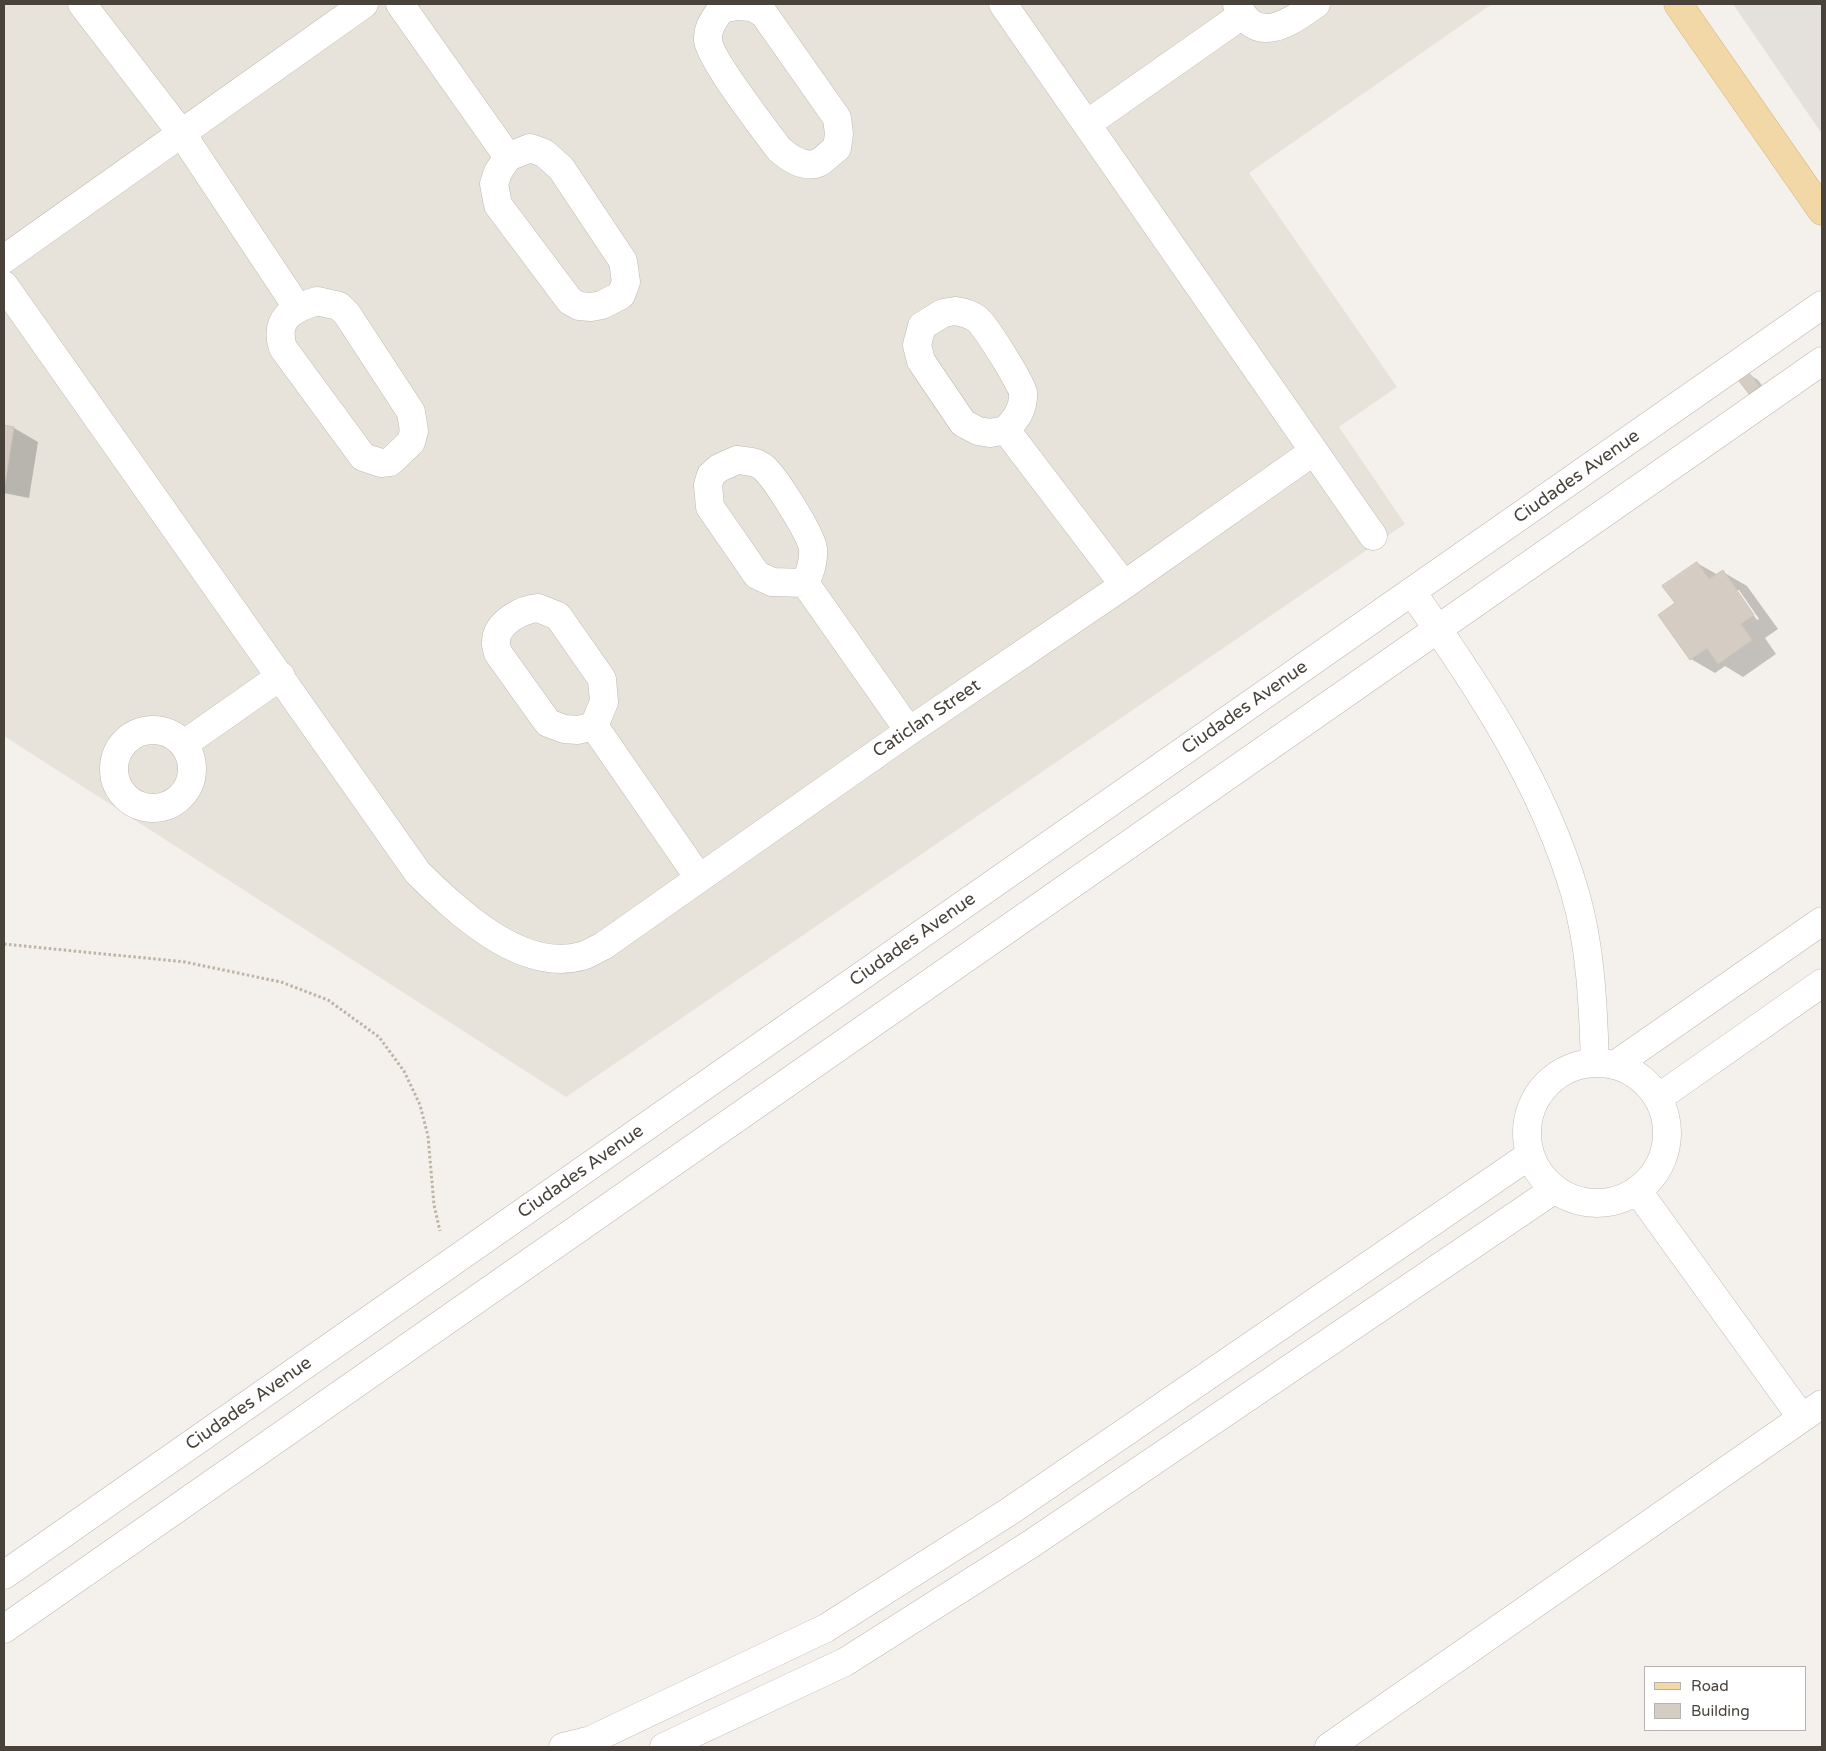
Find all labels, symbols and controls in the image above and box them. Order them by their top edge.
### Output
street label: Ciudades Avenue [1510,426,1644,528]
street label: Ciudades Avenue [1178,657,1312,759]
street label: Caticlan Street [869,675,985,763]
street label: Ciudades Avenue [846,889,980,991]
street label: Ciudades Avenue [514,1121,648,1223]
street label: Ciudades Avenue [182,1353,316,1455]
legend [1644,1666,1806,1731]
text: Road [1691,1677,1729,1695]
text: Building [1691,1702,1750,1720]

